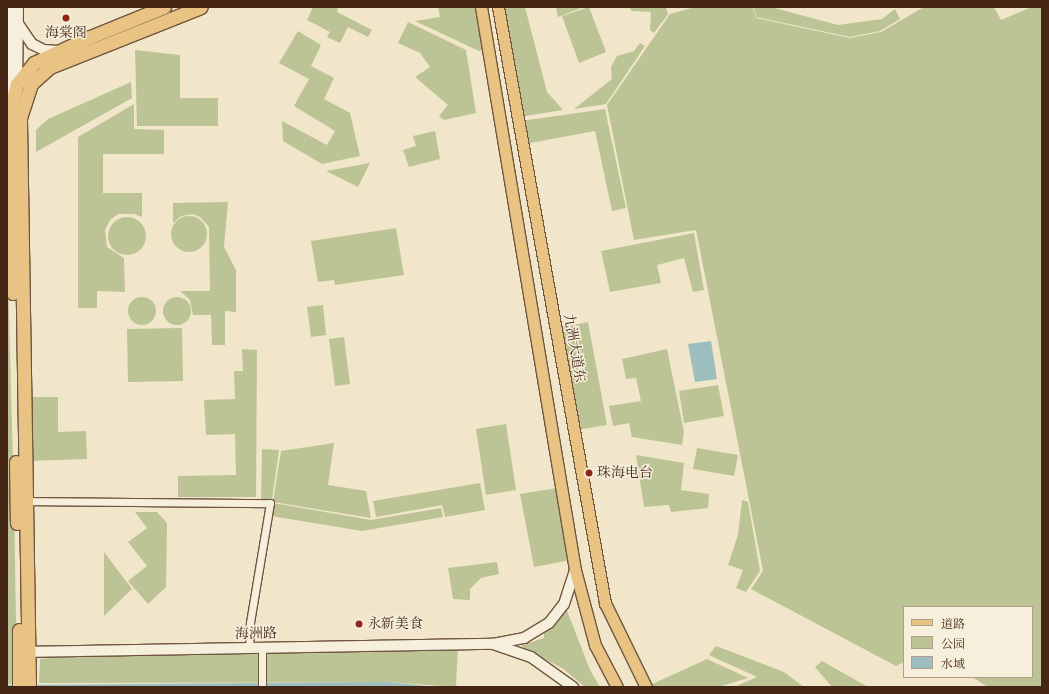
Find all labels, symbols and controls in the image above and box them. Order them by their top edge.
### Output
marker: 海棠阁 [61,13,71,23]
place label: 海棠阁 [45,25,87,41]
street label: 九洲大道东 [560,312,588,384]
place label: 珠海电台 [597,465,653,481]
marker: 珠海电台 [584,468,594,478]
legend [903,606,1033,678]
place label: 永新美食 [367,616,423,632]
text: 道路 [941,617,965,631]
marker: 永新美食 [354,619,364,629]
street label: 海洲路 [235,625,277,643]
text: 公园 [941,637,965,651]
text: 水域 [941,657,965,671]

